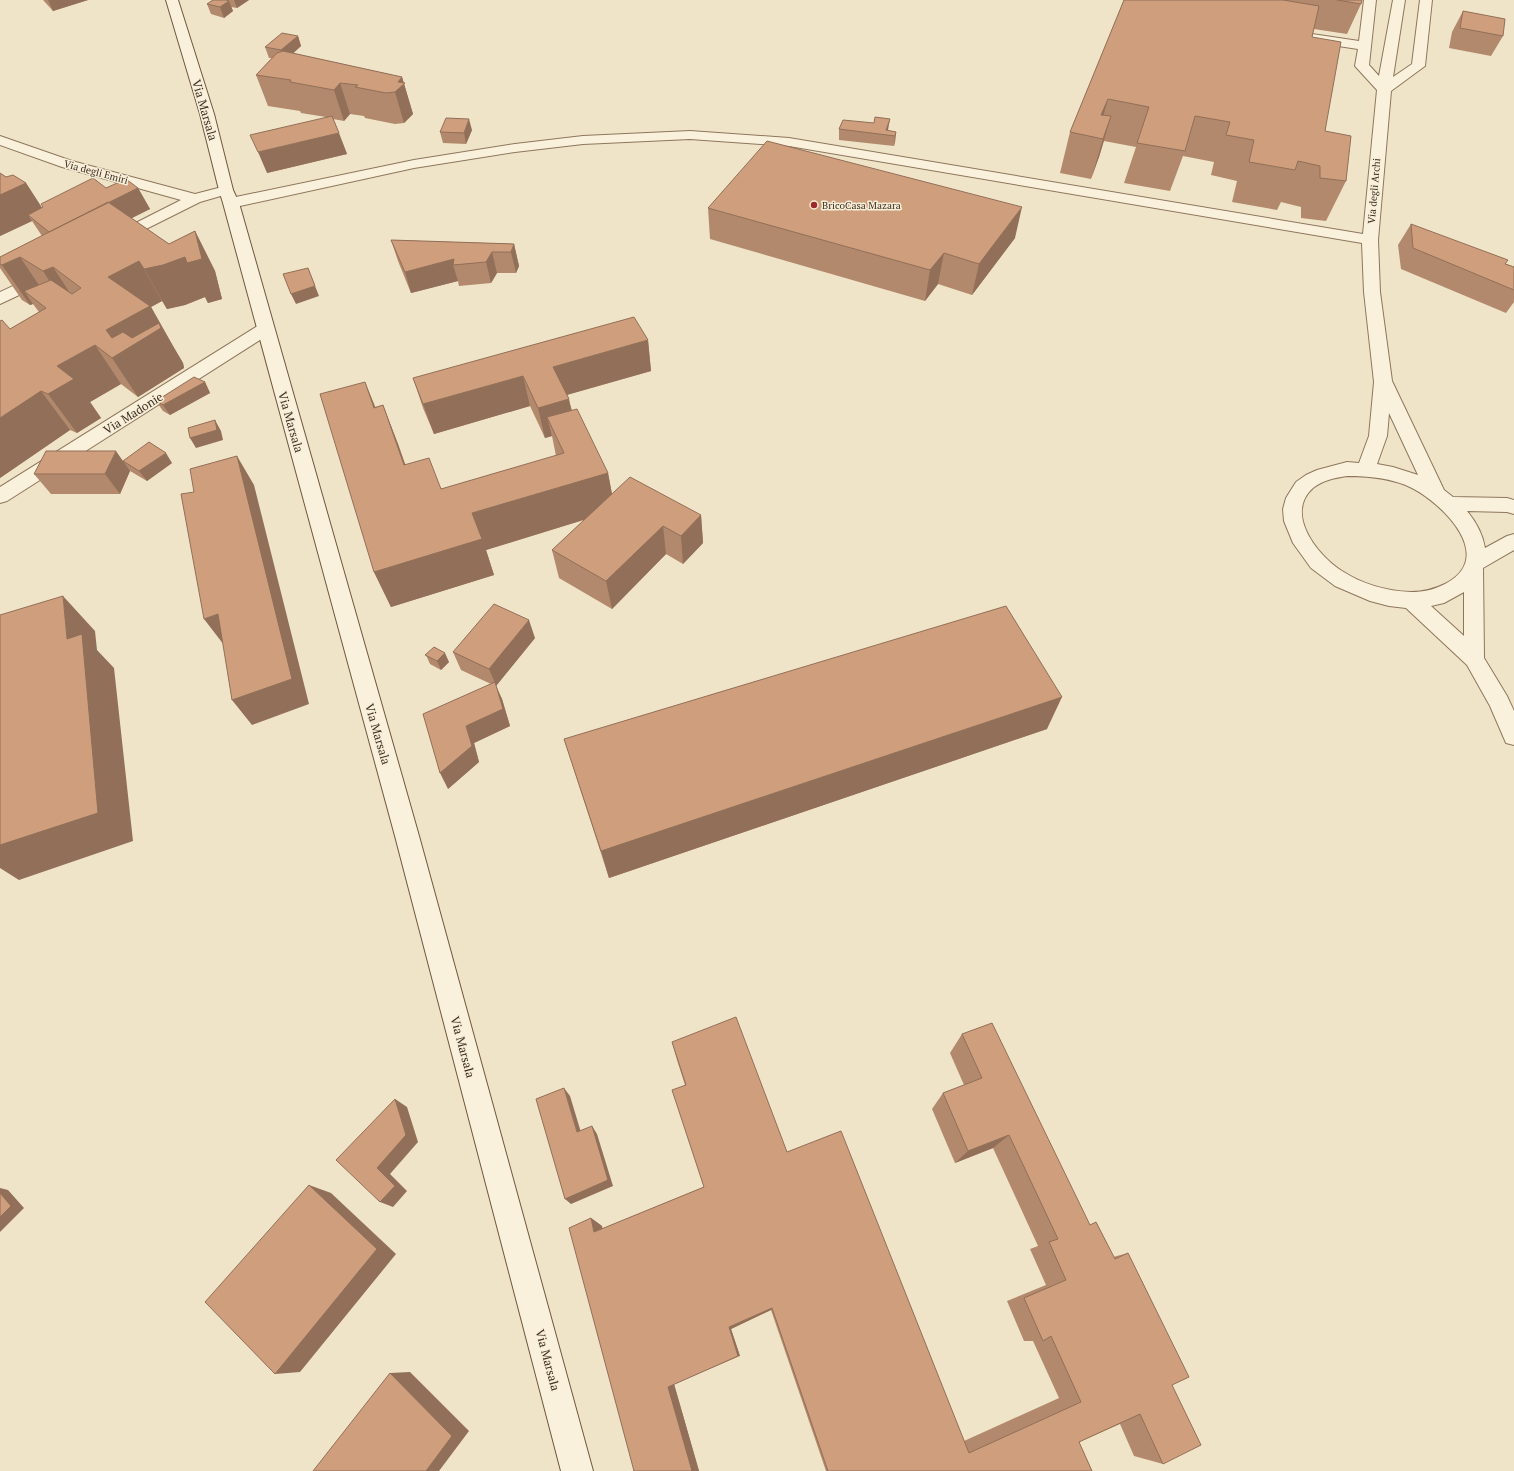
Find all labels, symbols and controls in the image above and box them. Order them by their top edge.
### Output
street label: Via Marsala [189,78,221,142]
street label: Via degli Emiri [62,157,130,187]
street label: Via degli Archi [1365,158,1383,224]
place label: BricoCasa Mazara [822,199,901,212]
marker: BricoCasa Mazara [809,200,819,210]
street label: Via Madonie [100,389,166,437]
street label: Via Marsala [275,390,307,454]
street label: Via Marsala [362,702,394,766]
street label: Via Marsala [448,1015,478,1079]
street label: Via Marsala [533,1328,563,1392]

